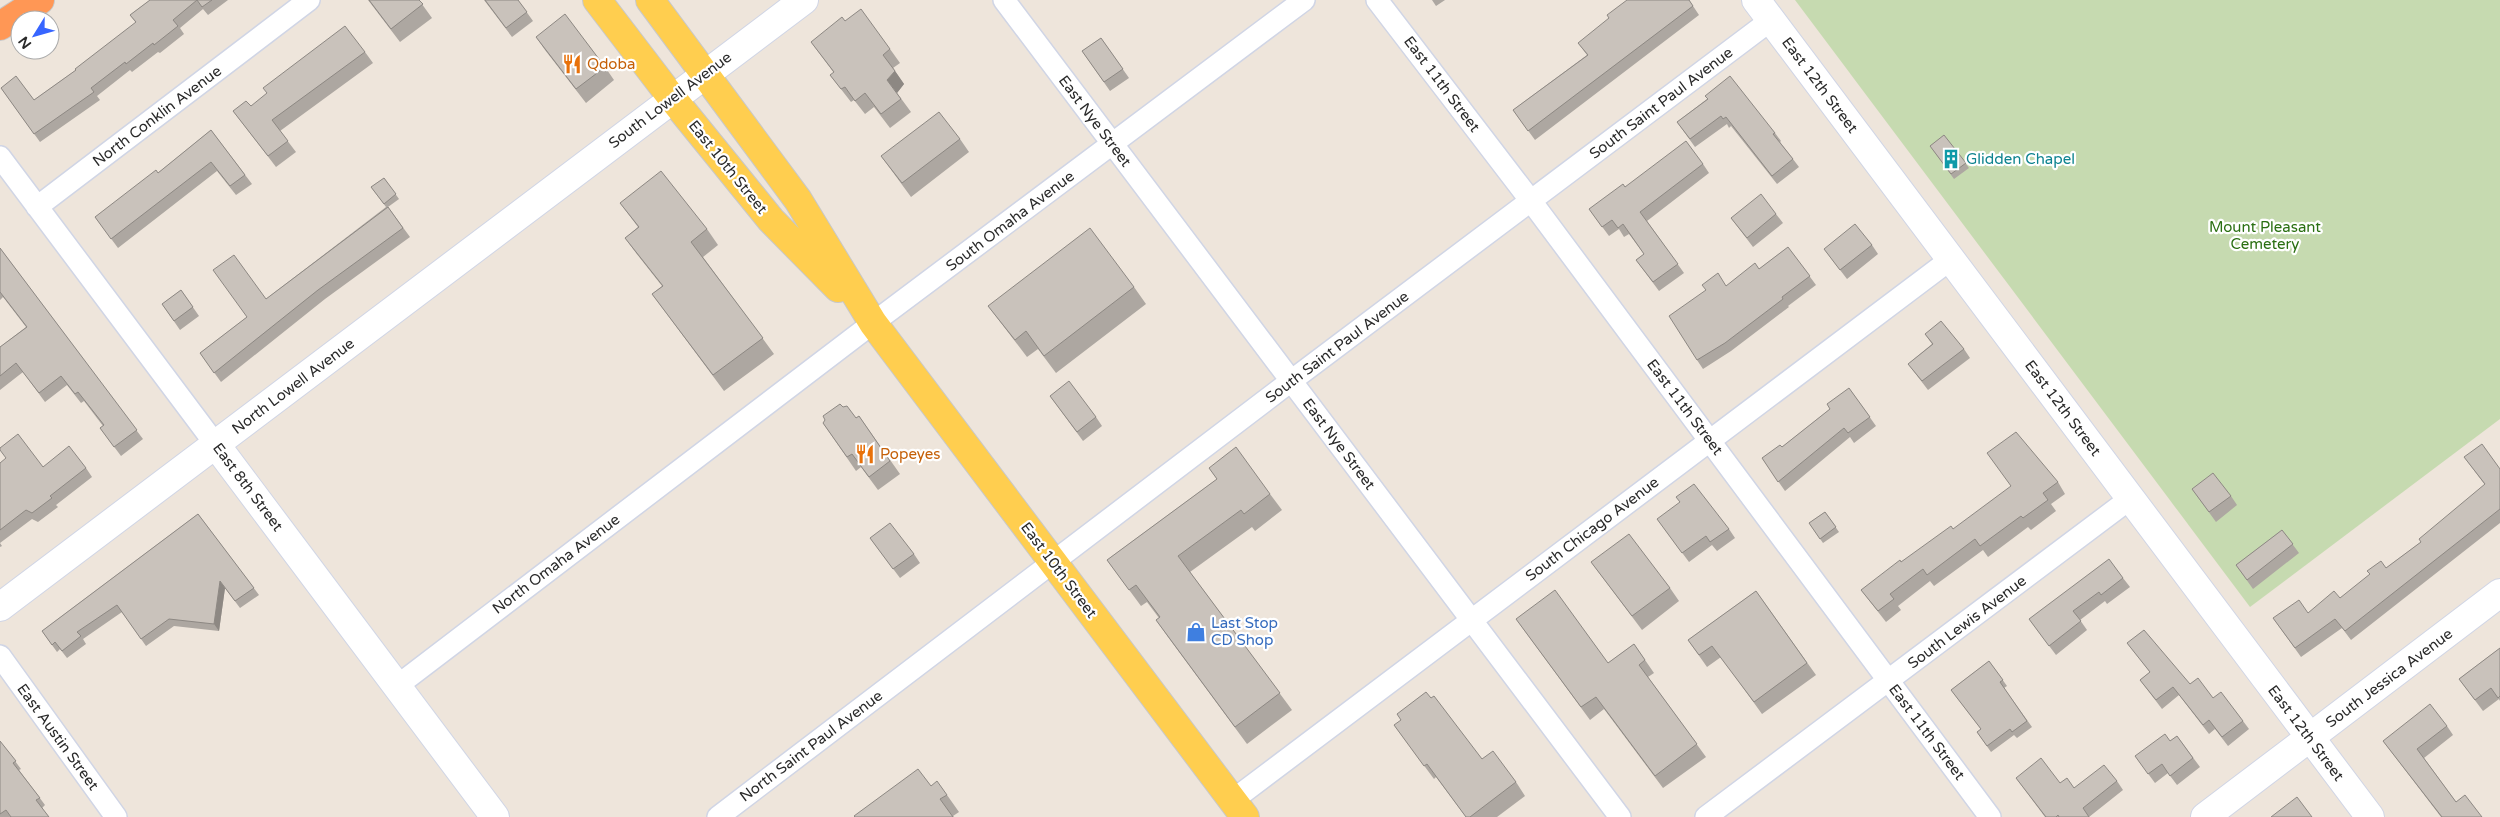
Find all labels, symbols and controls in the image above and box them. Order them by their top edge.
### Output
north arrow [10,10,60,60]
text: N [15,33,35,52]
street label: East 11th Street [1400,33,1484,136]
street label: East 12th Street [1778,34,1862,137]
street label: South Saint Paul Avenue [1586,43,1736,163]
street label: South Lowell Avenue [605,48,735,152]
restaurant icon: Qdoba [561,53,583,75]
place label: Qdoba [587,55,635,73]
street label: North Conklin Avenue [89,62,225,170]
street label: East Nye Street [1055,72,1135,170]
street label: East 10th Street [685,117,771,218]
building icon: Glidden Chapel [1940,148,1962,170]
place label: Glidden Chapel [1966,150,2075,168]
street label: South Omaha Avenue [942,167,1078,275]
park label: Mount Pleasant Cemetery [2209,218,2321,253]
street label: South Saint Paul Avenue [1262,287,1412,407]
street label: North Lowell Avenue [228,334,358,438]
street label: East 11th Street [1643,356,1727,459]
street label: East 12th Street [2021,357,2105,460]
street label: East Nye Street [1299,395,1379,493]
street label: East 8th Street [209,439,287,535]
restaurant icon: Popeyes [854,443,876,465]
place label: Popeyes [880,445,941,463]
street label: South Chicago Avenue [1522,473,1662,585]
street label: North Omaha Avenue [489,510,623,618]
street label: East 10th Street [1017,519,1101,622]
street label: South Lewis Avenue [1904,572,2030,672]
place label: Last Stop CD Shop [1211,614,1278,649]
shop icon: Last Stop CD Shop [1185,621,1207,643]
street label: South Jessica Avenue [2322,625,2456,731]
street label: East Austin Street [13,680,103,794]
street label: East 11th Street [1885,681,1969,784]
street label: East 12th Street [2264,682,2348,785]
street label: North Saint Paul Avenue [736,686,886,806]

